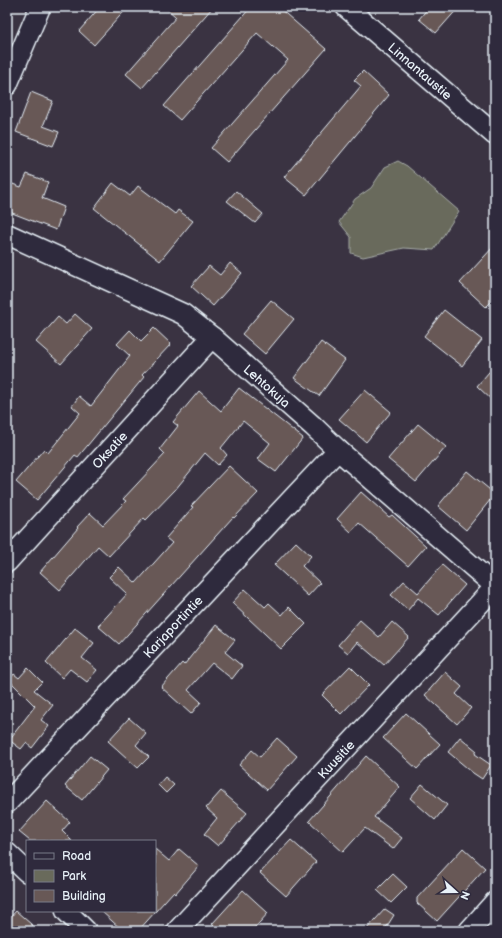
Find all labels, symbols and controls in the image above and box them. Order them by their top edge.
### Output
street label: Linnantaustie [384,40,455,104]
street label: Lehtokuja [240,362,293,411]
street label: Oksatie [89,428,131,472]
street label: Karjaportintie [140,592,207,662]
street label: Kuusitie [315,737,359,782]
legend [26,840,156,912]
text: Road [62,849,91,864]
text: Park [62,869,86,884]
north arrow [436,872,476,912]
text: Building [62,889,106,904]
text: N [457,889,472,902]

